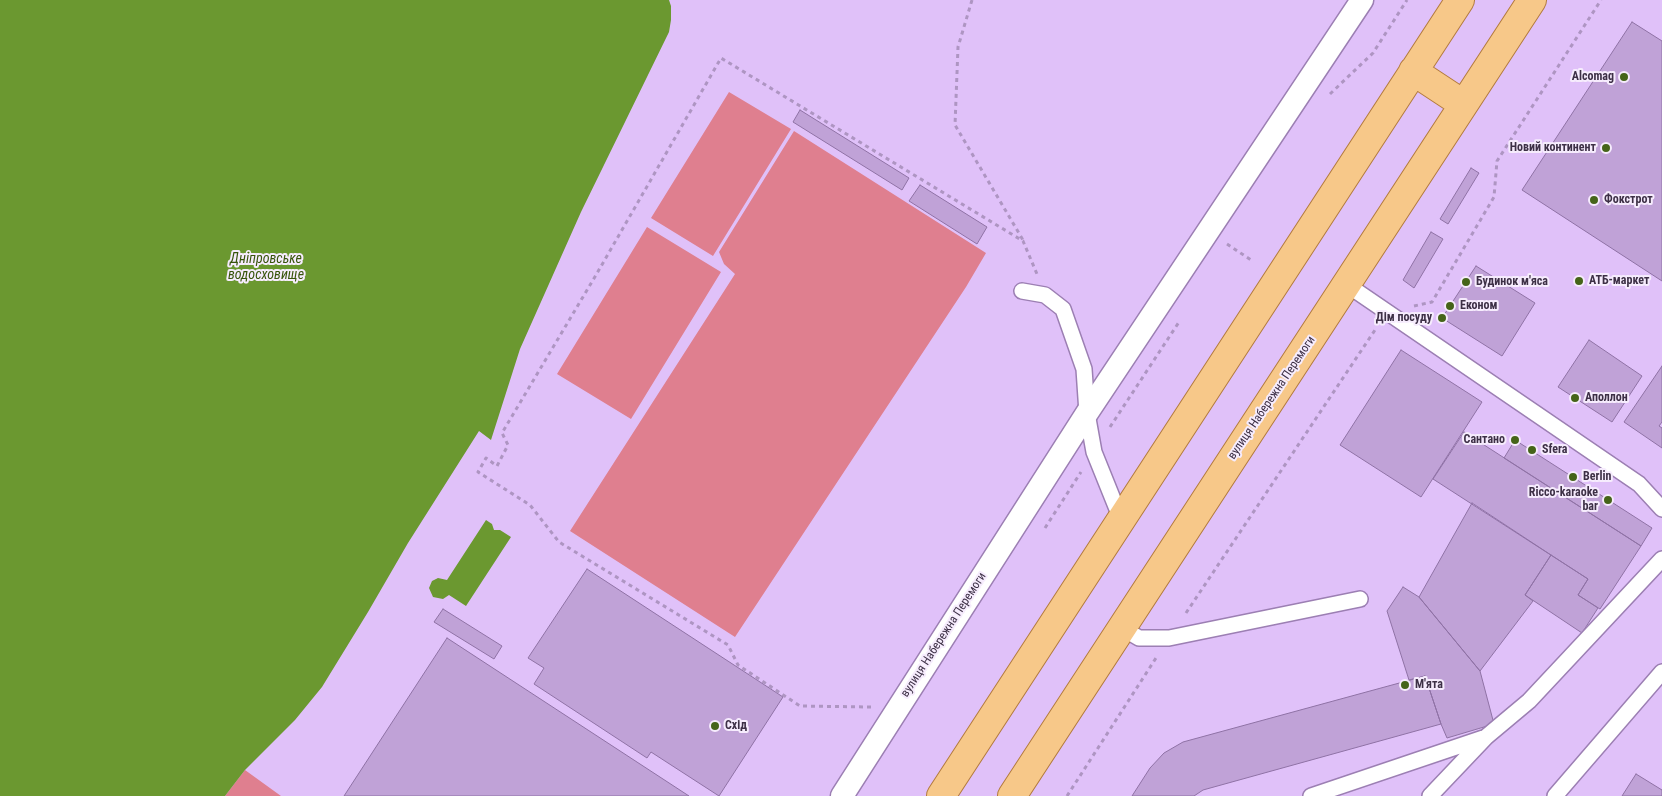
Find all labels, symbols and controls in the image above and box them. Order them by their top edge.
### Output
place label: Alcomag [1572,70,1614,84]
marker: Alcomag [1618,71,1630,83]
place label: Новий континент [1510,141,1596,155]
marker: Новий континент [1600,142,1612,154]
place label: Фокстрот [1604,193,1653,207]
marker: Фокстрот [1588,194,1600,206]
water label: Дніпровське водосховище [228,251,304,284]
place label: АТБ-маркет [1589,274,1649,288]
place label: Будинок м'яса [1476,275,1548,289]
marker: АТБ-маркет [1573,275,1585,287]
marker: Будинок м'яса [1460,276,1472,288]
place label: Економ [1460,299,1497,313]
marker: Економ [1444,300,1456,312]
place label: Дім посуду [1376,311,1432,325]
marker: Дім посуду [1436,312,1448,324]
street label: вулиця Набережна Перемоги [1225,334,1319,462]
place label: Аполлон [1585,391,1628,405]
marker: Аполлон [1569,392,1581,404]
place label: Сантано [1464,433,1505,447]
marker: Сантано [1509,434,1521,446]
place label: Sfera [1542,443,1567,457]
marker: Sfera [1526,444,1538,456]
place label: Berlin [1583,470,1611,484]
marker: Berlin [1567,471,1579,483]
place label: Ricco-karaoke bar [1529,486,1598,514]
marker: Ricco-karaoke bar [1602,494,1614,506]
street label: вулиця Набережна Перемоги [898,570,990,700]
place label: М'ята [1415,678,1443,692]
marker: М'ята [1399,679,1411,691]
place label: Схід [725,719,747,733]
marker: Схід [709,720,721,732]

